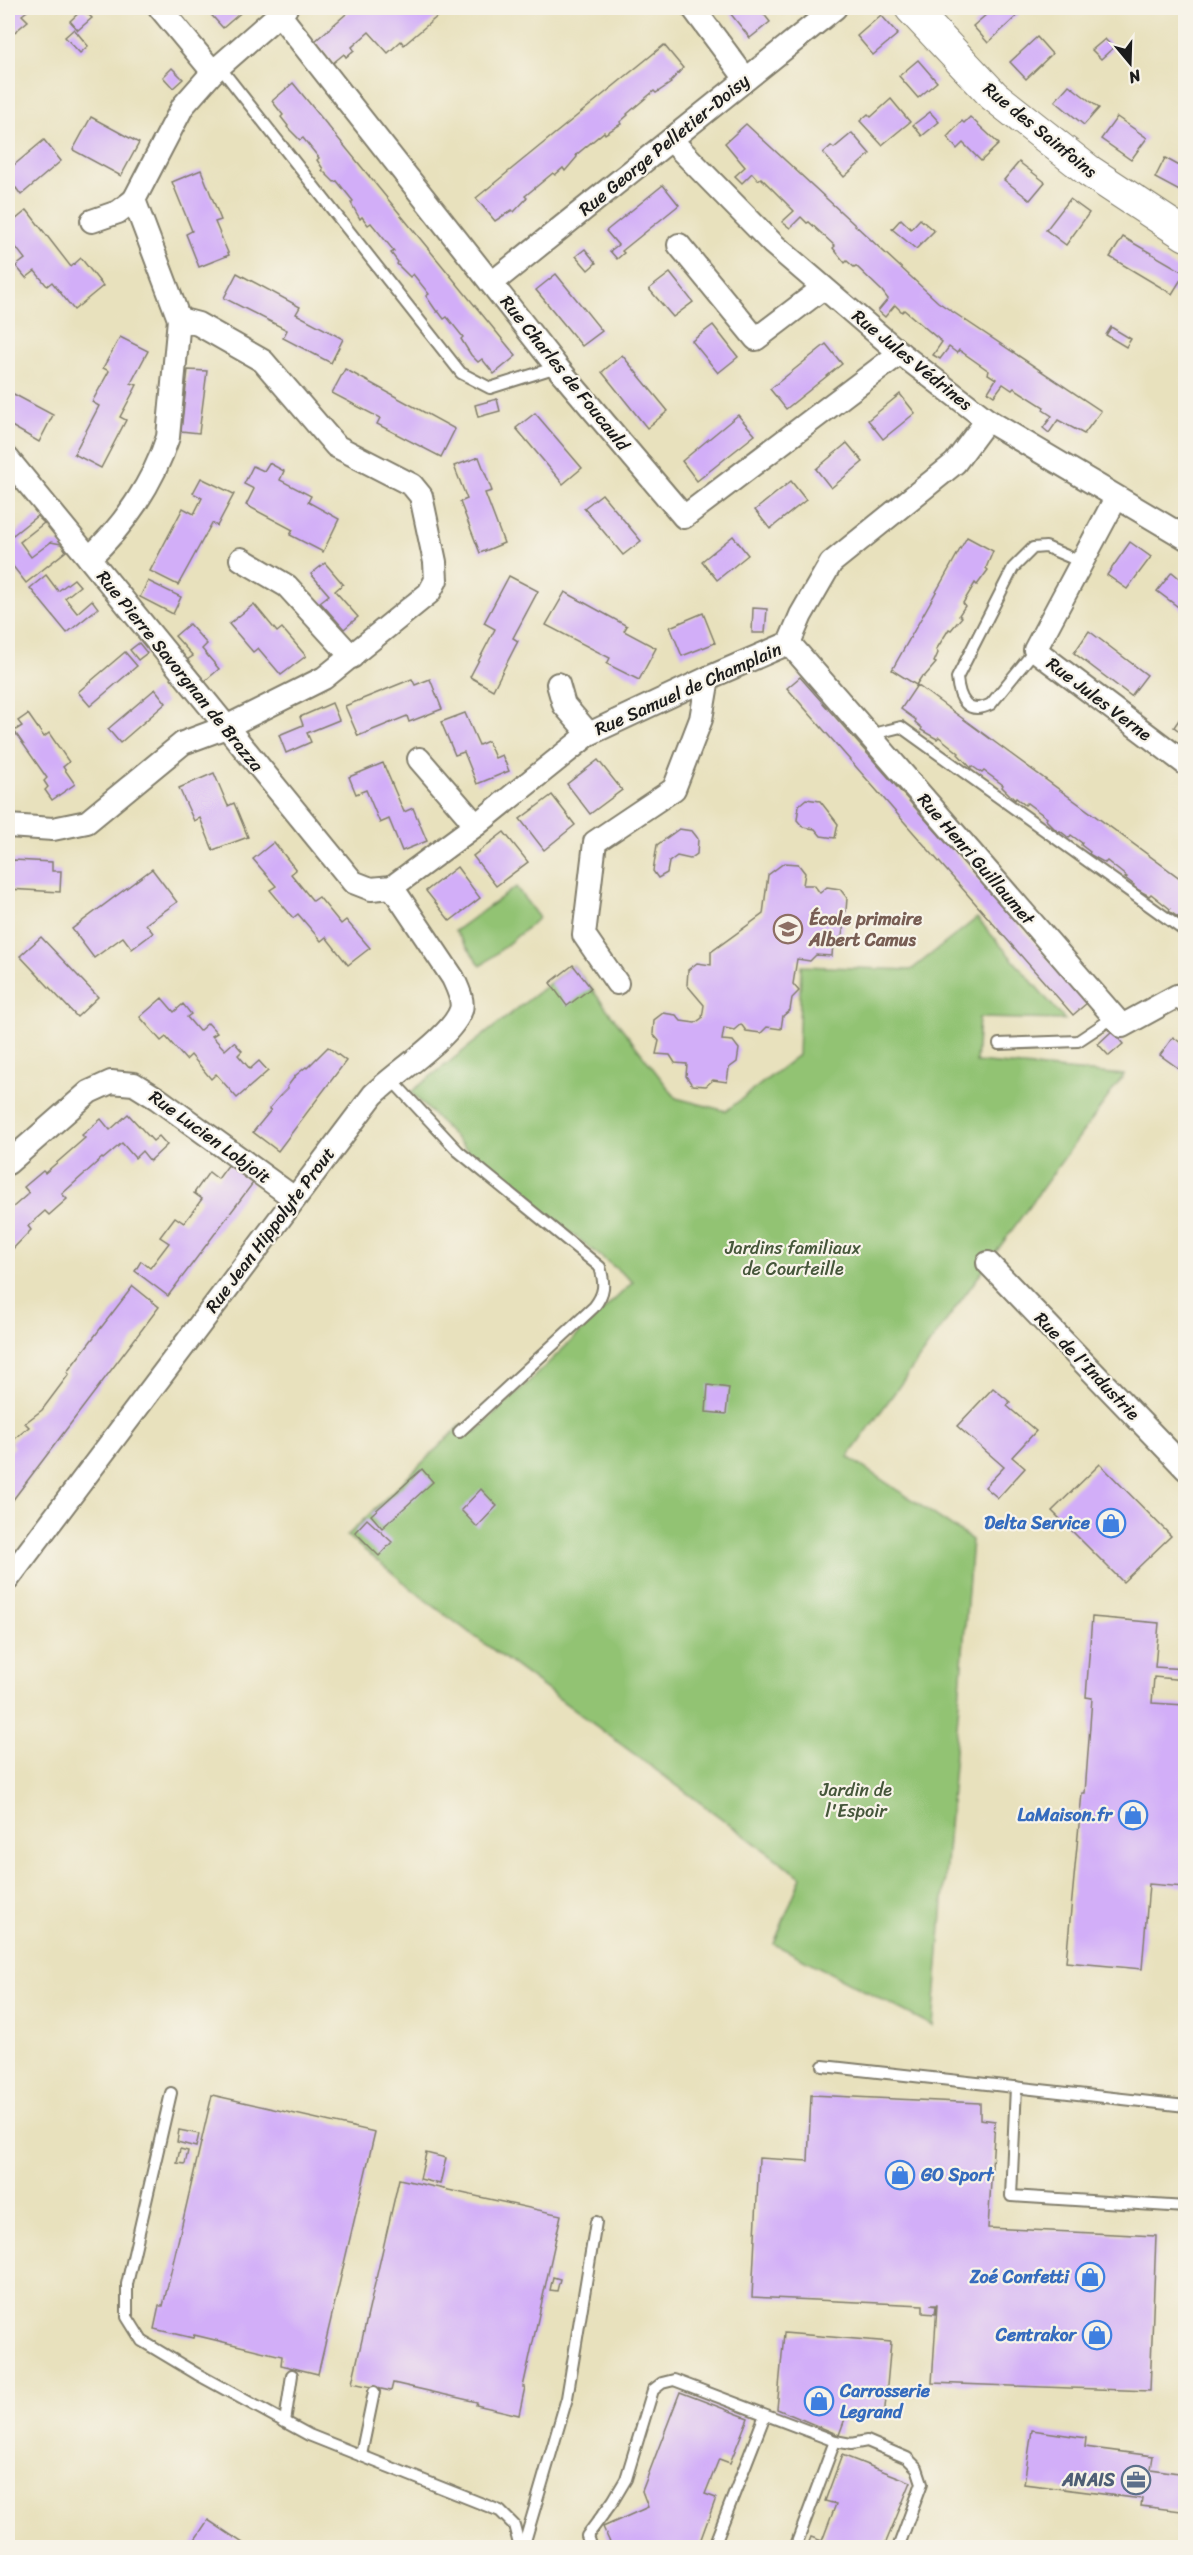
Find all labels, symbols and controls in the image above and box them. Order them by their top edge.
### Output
north arrow [1100,33,1160,93]
text: N [1124,61,1146,93]
street label: Rue George Pelletier-Doisy [571,65,757,224]
street label: Rue des Sainfoins [976,74,1105,187]
street label: Rue Charles de Foucauld [492,288,639,459]
street label: Rue Jules Védrines [844,301,980,419]
street label: Rue Pierre Savorgnan de Brazza [88,563,272,780]
street label: Rue Samuel de Champlain [589,633,787,745]
street label: Rue Jules Verne [1039,648,1159,750]
street label: Rue Henri Guillaumet [909,785,1043,933]
place label: École primaire Albert Camus [808,903,922,956]
school or university icon: École primaire Albert Camus [772,913,804,945]
street label: Rue Lucien Lobjoit [142,1082,278,1193]
street label: Rue Jean Hippolyte Prout [197,1140,343,1320]
park label: Jardins familiaux de Courteille [724,1232,862,1285]
street label: Rue de l'Industrie [1026,1304,1148,1428]
place label: Delta Service [984,1507,1091,1539]
shop icon: Delta Service [1095,1507,1127,1539]
park label: Jardin de l'Espoir [819,1774,892,1827]
place label: LaMaison.fr [1018,1799,1114,1831]
shop icon: LaMaison.fr [1117,1799,1149,1831]
shop icon: GO Sport [884,2159,916,2191]
place label: GO Sport [920,2159,995,2191]
place label: Zoé Confetti [969,2261,1070,2293]
shop icon: Zoé Confetti [1074,2261,1106,2293]
place label: Centrakor [995,2319,1078,2351]
shop icon: Centrakor [1081,2319,1113,2351]
place label: Carrosserie Legrand [839,2375,931,2428]
shop icon: Carrosserie Legrand [803,2385,835,2417]
place label: ANAIS [1061,2464,1116,2496]
office icon: ANAIS [1120,2464,1152,2496]

